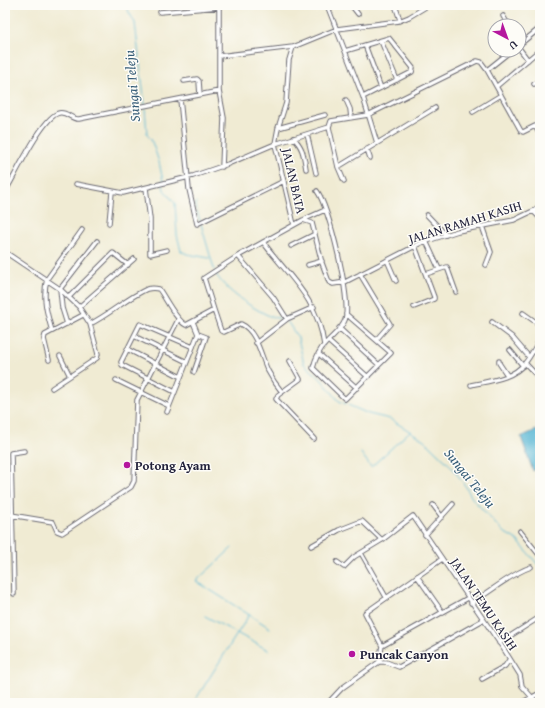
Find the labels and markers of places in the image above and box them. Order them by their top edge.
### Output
place label: Potong Ayam [135,456,212,475]
marker: Potong Ayam [122,460,132,470]
place label: Puncak Canyon [360,645,449,664]
marker: Puncak Canyon [347,649,357,659]

